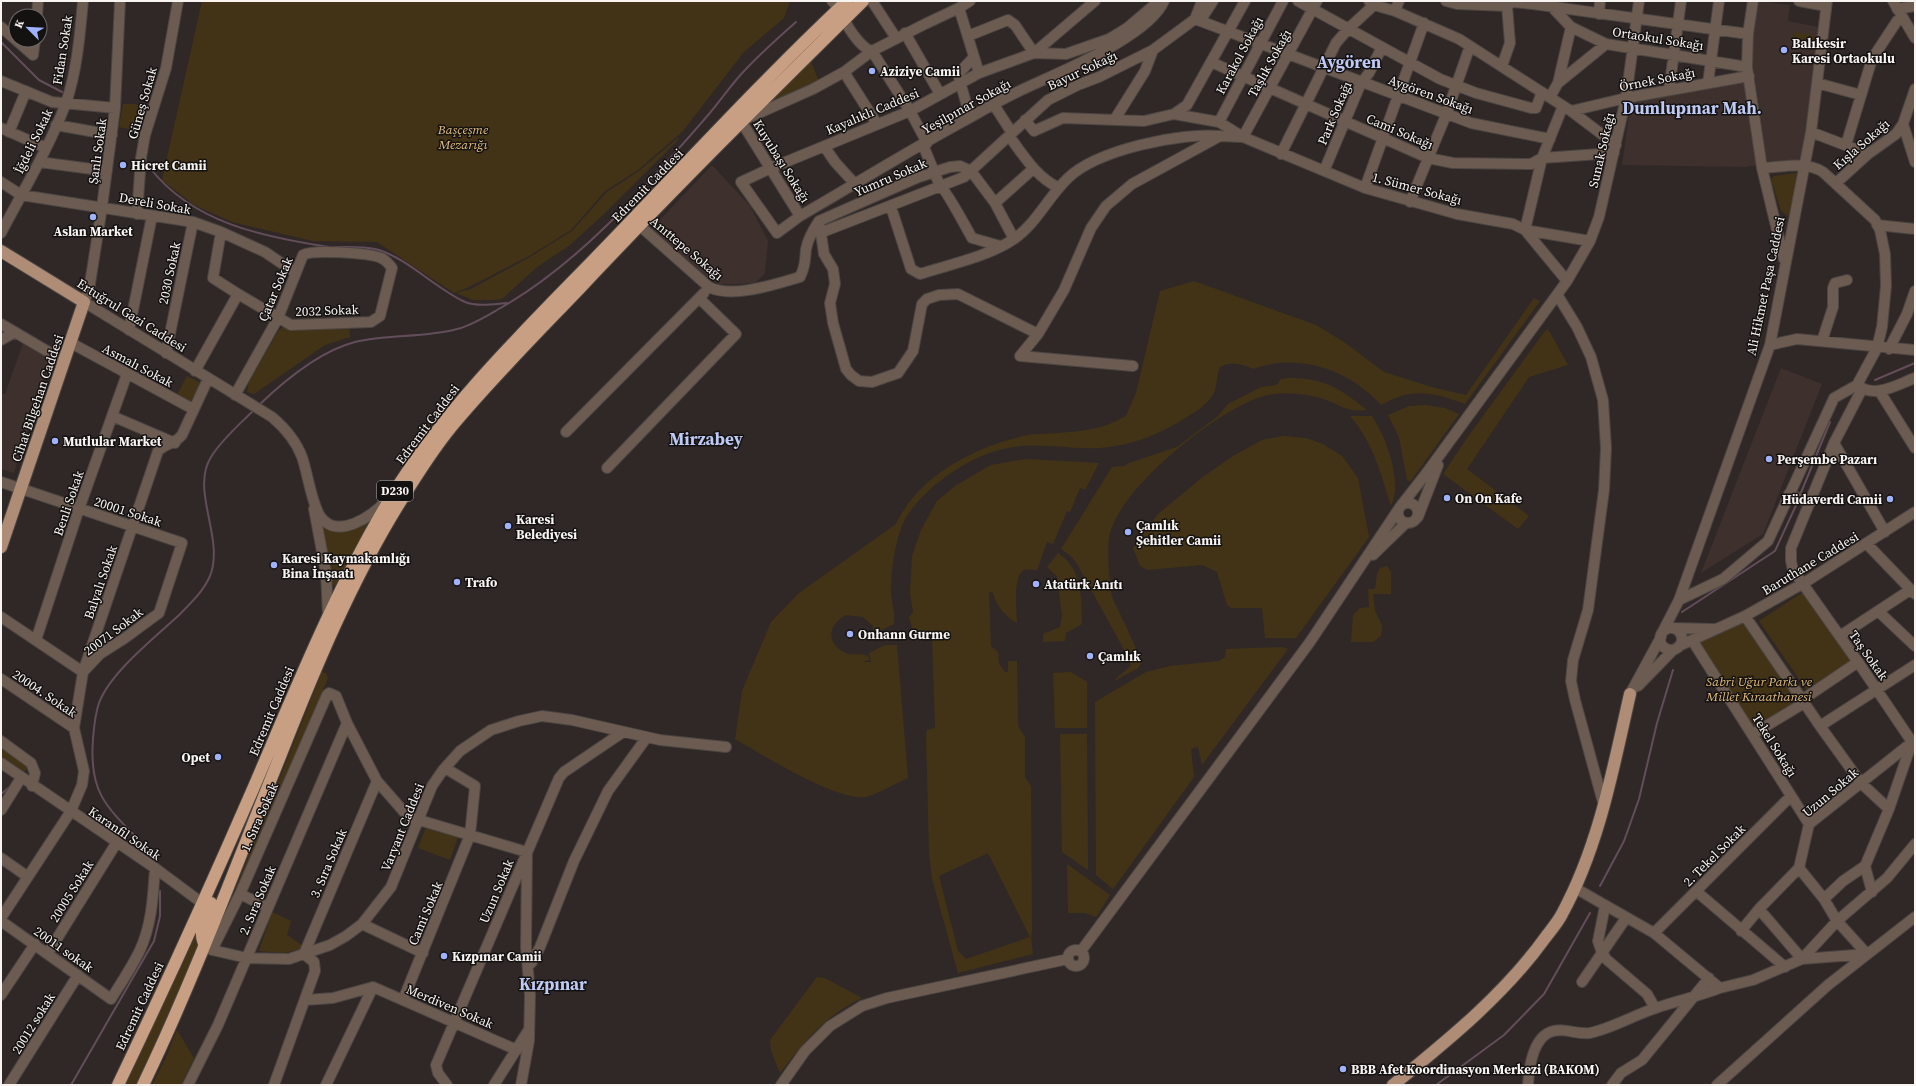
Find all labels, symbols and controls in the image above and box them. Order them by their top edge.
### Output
north arrow [8,8,48,48]
street label: Fidan Sokak [49,13,77,86]
street label: Karakol Sokağı [1212,13,1267,97]
text: K [11,17,28,31]
street label: Ortaokul Sokağı [1611,23,1705,54]
street label: Taşlık Sokağı [1244,26,1295,100]
place label: Balıkesir Karesi Ortaokulu [1792,35,1895,67]
marker: Balıkesir Karesi Ortaokulu [1779,45,1789,55]
street label: Bayur Sokağı [1044,47,1120,94]
district label: Aygören [1317,50,1382,74]
place label: Aziziye Camii [880,63,960,80]
street label: Güneş Sokak [124,64,161,141]
street label: Örnek Sokağı [1618,64,1697,95]
marker: Aziziye Camii [867,66,877,76]
street label: Aygören Sokağı [1386,71,1476,118]
street label: Yeşilpınar Sokağı [919,75,1014,138]
street label: Park Sokağı [1313,79,1356,148]
street label: Kayalıklı Caddesi [823,84,921,139]
district label: Dumlupınar Mah. [1622,96,1762,120]
street label: İğdeli Sokak [10,105,57,177]
street label: Cami Sokağı [1364,110,1436,153]
street label: Sunak Sokağı [1585,111,1618,189]
street label: Kışla Sokağı [1830,115,1893,174]
street label: Şanlı Sokak [84,116,111,185]
street label: Kuyubaşı Sokağı [749,117,814,206]
park label: Başçeşme Mezarığı [437,121,489,153]
street label: Edremit Caddesi [608,145,687,226]
street label: Yumru Sokak [851,154,930,200]
place label: Hicret Camii [131,157,207,174]
marker: Hicret Camii [118,160,128,170]
street label: 1. Sümer Sokağı [1370,168,1464,209]
street label: Dereli Sokak [117,189,193,218]
marker: Aslan Market [88,212,98,222]
street label: Anıttepe Sokağı [647,213,727,284]
street label: Ali Hikmet Paşa Caddesi [1742,215,1789,357]
place label: Aslan Market [53,223,133,240]
street label: 2030 Sokak [155,239,185,306]
street label: Çatar Sokak [254,253,297,324]
street label: Ertuğrul Gazi Caddesi [74,275,190,356]
street label: 2032 Sokak [295,301,360,320]
street label: Cihat Bilgehan Caddesi [8,332,67,464]
street label: Asmalı Sokak [99,340,177,392]
street label: Edremit Caddesi [392,381,463,468]
district label: Mirzabey [669,427,744,451]
place label: Mutlular Market [63,433,162,450]
marker: Mutlular Market [50,436,60,446]
place label: Perşembe Pazarı [1777,451,1877,468]
marker: Perşembe Pazarı [1764,454,1774,464]
street label: Benli Sokak [49,467,88,538]
road number: D230 [377,481,413,501]
place label: On On Kafe [1455,490,1522,507]
place label: Hüdaverdi Camii [1782,491,1882,508]
street label: 20001 Sokak [92,493,165,531]
marker: On On Kafe [1442,493,1452,503]
marker: Hüdaverdi Camii [1885,494,1895,504]
place label: Karesi Belediyesi [516,511,577,543]
place label: Çamlık Şehitler Camii [1136,517,1221,549]
marker: Karesi Belediyesi [503,521,513,531]
marker: Çamlık Şehitler Camii [1123,527,1133,537]
street label: Baruthane Caddesi [1759,528,1862,599]
street label: Balyalı Sokak [80,542,121,621]
place label: Karesi Kaymakamlığı Bina İnşaatı [282,550,410,582]
marker: Karesi Kaymakamlığı Bina İnşaatı [269,560,279,570]
place label: Trafo [465,574,497,591]
place label: Atatürk Anıtı [1044,576,1122,593]
marker: Trafo [452,577,462,587]
marker: Atatürk Anıtı [1031,579,1041,589]
street label: 20071 Sokak [80,603,147,659]
place label: Onhann Gurme [858,626,950,643]
street label: Taş Sokak [1845,627,1892,684]
marker: Onhann Gurme [845,629,855,639]
place label: Çamlık [1098,648,1141,665]
marker: Çamlık [1085,651,1095,661]
street label: Edremit Caddesi [245,664,298,759]
street label: 20004. Sokak [9,666,81,722]
park label: Sabri Uğur Parkı ve Millet Kıraathanesi [1705,673,1813,705]
street label: Tekel Sokağı [1748,710,1801,780]
place label: Opet [181,749,210,766]
marker: Opet [213,752,223,762]
street label: Uzun Sokak [1799,763,1862,821]
street label: 1. Sıra Sokak [237,779,283,854]
street label: Varyant Caddesi [377,780,428,874]
street label: Karanfil Sokak [85,803,165,864]
street label: 2. Tekel Sokak [1680,820,1750,890]
street label: 3. Sıra Sokak [306,825,351,900]
street label: 20005 Sokak [46,856,98,925]
street label: Uzun Sokak [475,856,518,926]
street label: 2. Sıra Sokak [235,862,280,937]
street label: Cami Sokak [404,878,447,948]
street label: 20011 sokak [31,923,98,977]
place label: Kızpınar Camii [452,948,542,965]
marker: Kızpınar Camii [439,951,449,961]
street label: Edremit Caddesi [112,959,167,1053]
district label: Kızpınar [519,972,587,996]
street label: Merdiven Sokak [404,980,497,1033]
street label: 20012 sokak [8,989,59,1057]
place label: BBB Afet Koordinasyon Merkezi (BAKOM) [1351,1061,1600,1078]
marker: BBB Afet Koordinasyon Merkezi (BAKOM) [1338,1064,1348,1074]

